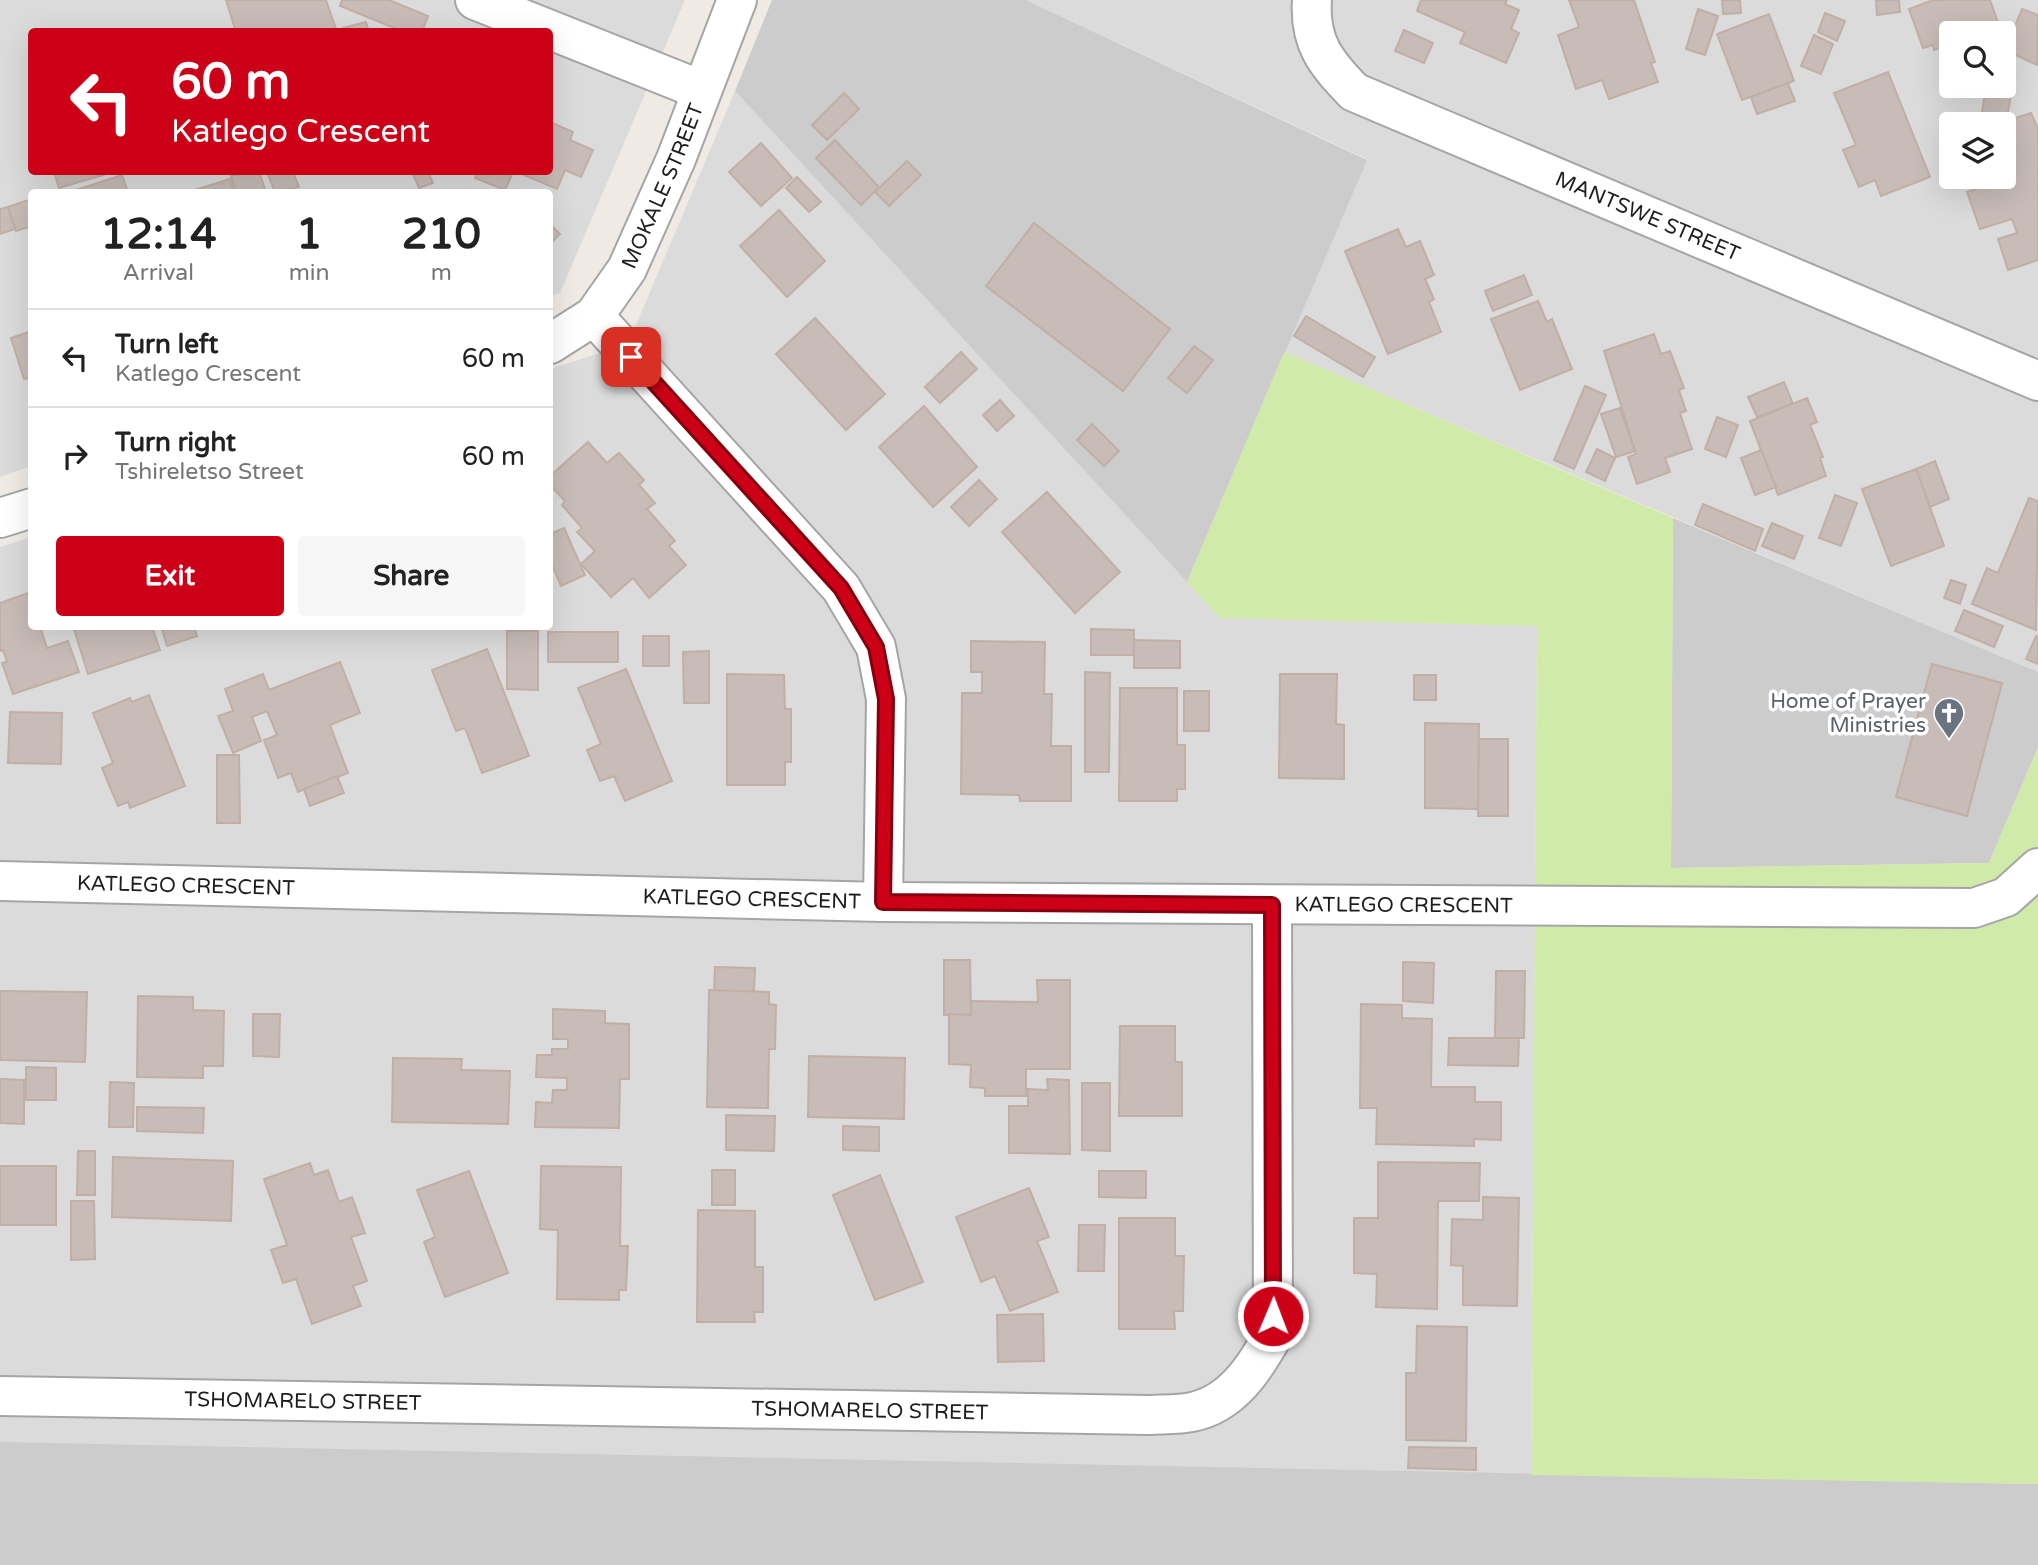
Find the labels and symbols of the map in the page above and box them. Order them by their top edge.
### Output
street label: MOKALE STREET [616,100,709,272]
street label: MANTSWE STREET [1552,166,1744,266]
pin [601,327,661,387]
place label: Home of Prayer Ministries [1770,689,1926,738]
church icon: Home of Prayer Ministries [1932,696,1966,740]
street label: KATLEGO CRESCENT [77,870,296,901]
street label: KATLEGO CRESCENT [642,884,861,914]
street label: KATLEGO CRESCENT [1295,892,1513,918]
position arrow [1236,1279,1310,1353]
street label: TSHOMARELO STREET [184,1387,422,1415]
street label: TSHOMARELO STREET [751,1396,989,1425]

